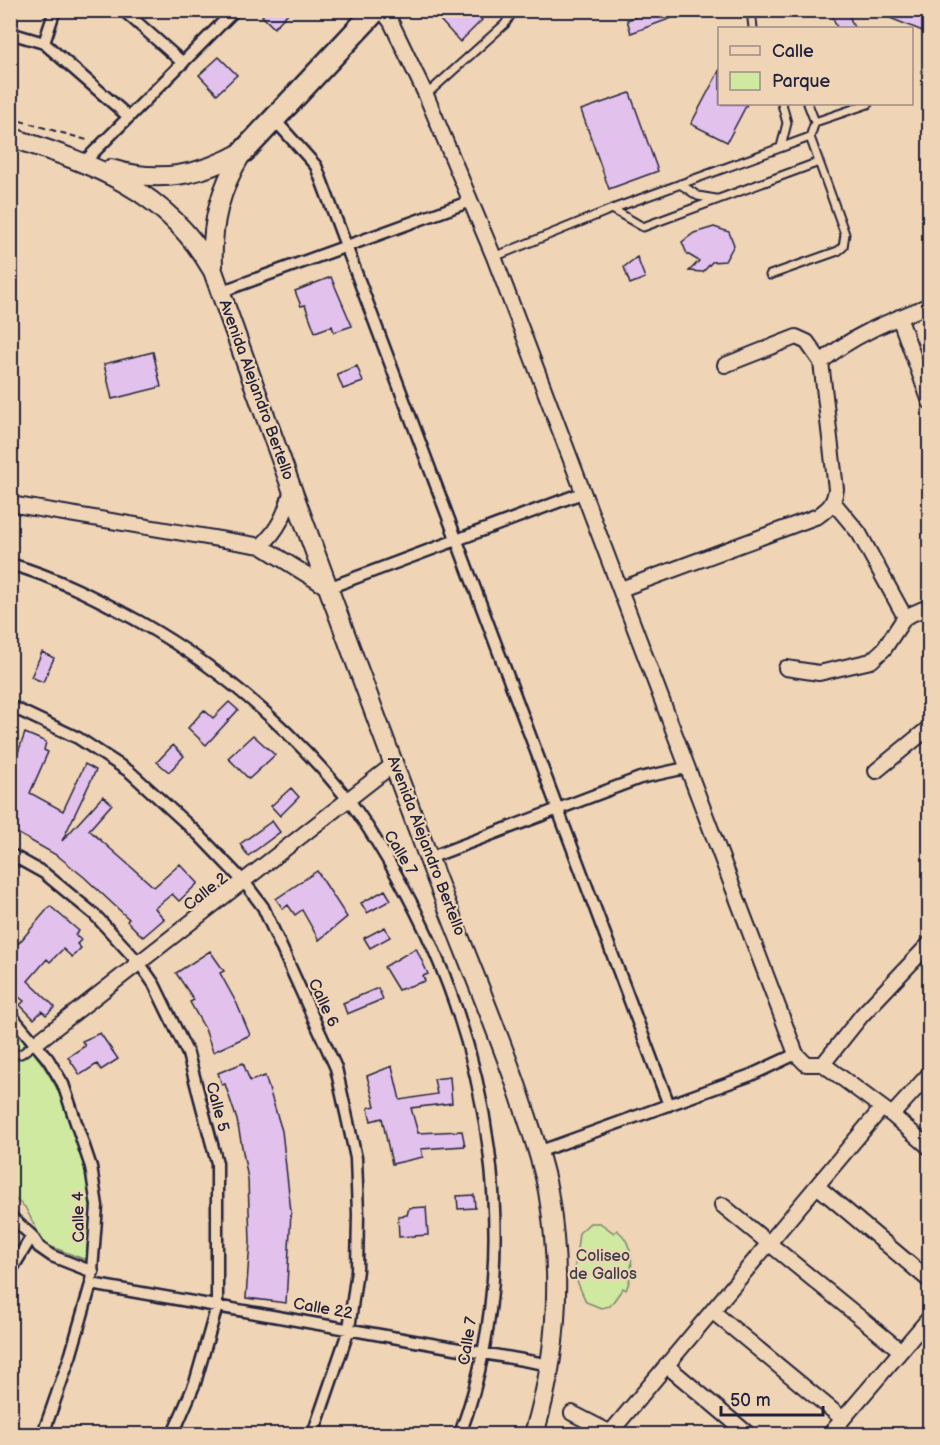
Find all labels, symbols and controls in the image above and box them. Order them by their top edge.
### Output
legend [718,27,913,105]
text: Calle [772,41,814,62]
text: Parque [772,71,830,92]
street label: Avenida Alejandro Bertello [214,297,298,483]
street label: Avenida Alejandro Bertello [383,754,469,938]
street label: Calle 7 [379,827,421,879]
street label: Calle 2 [180,869,232,915]
street label: Calle 6 [304,976,342,1030]
street label: Calle 5 [201,1080,233,1134]
street label: Calle 4 [69,1191,89,1243]
park label: Coliseo de Gallos [569,1247,637,1284]
street label: Calle 22 [292,1294,355,1324]
street label: Calle 7 [455,1315,481,1367]
scale bar [721,1379,823,1417]
text: 50 m [730,1390,771,1411]

